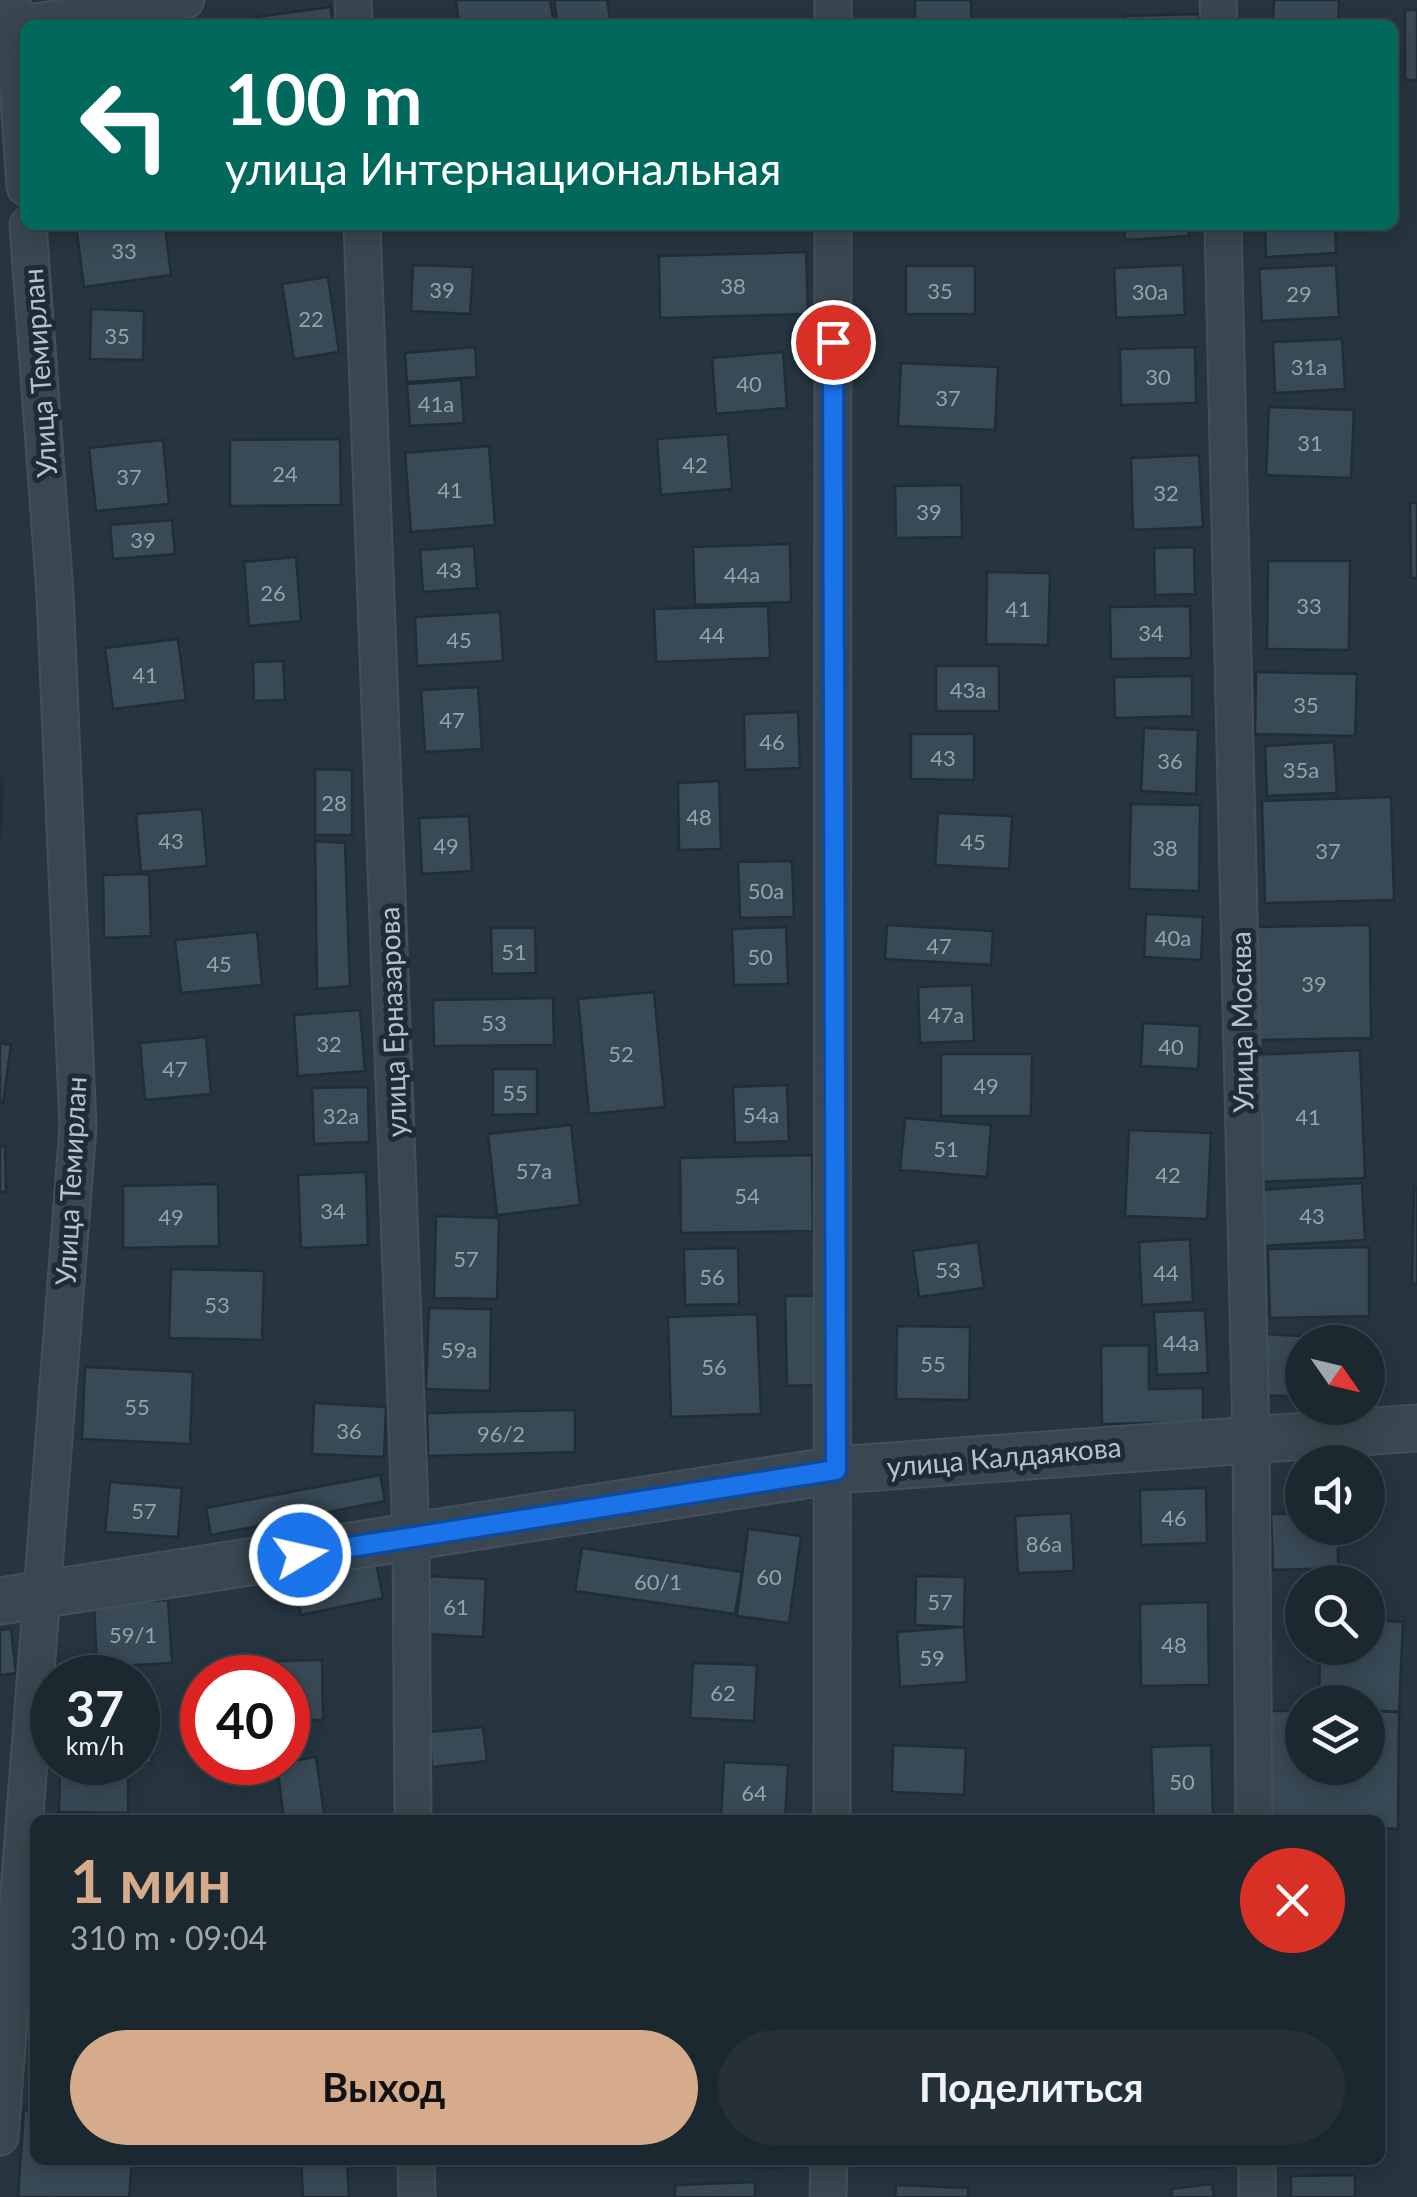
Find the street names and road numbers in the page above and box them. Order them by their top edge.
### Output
street label: Улица Темирлан [15,267,63,479]
street label: улица Ерназарова [371,906,413,1138]
street label: Улица Москва [1222,931,1260,1113]
street label: Улица Темирлан [48,1076,92,1286]
street label: улица Калдаякова [885,1429,1123,1483]

